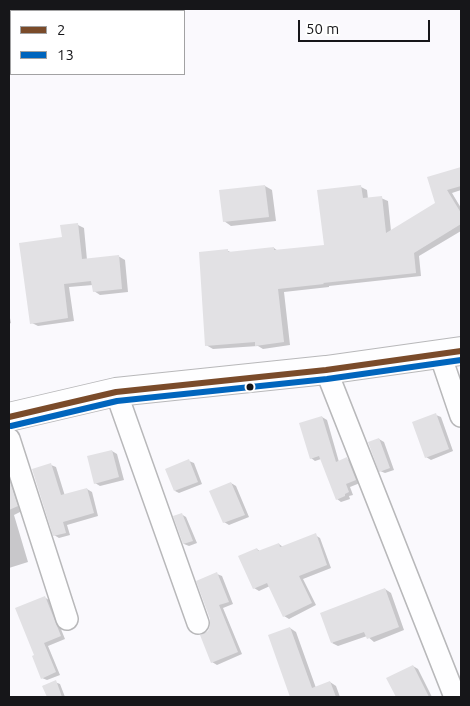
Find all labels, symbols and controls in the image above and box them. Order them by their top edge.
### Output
legend [10,10,185,75]
scale bar [300,10,432,42]
text: 50 m [306,20,339,37]
text: 2 [57,21,65,38]
text: 13 [57,46,74,63]
unlabelled marker [245,382,255,392]

